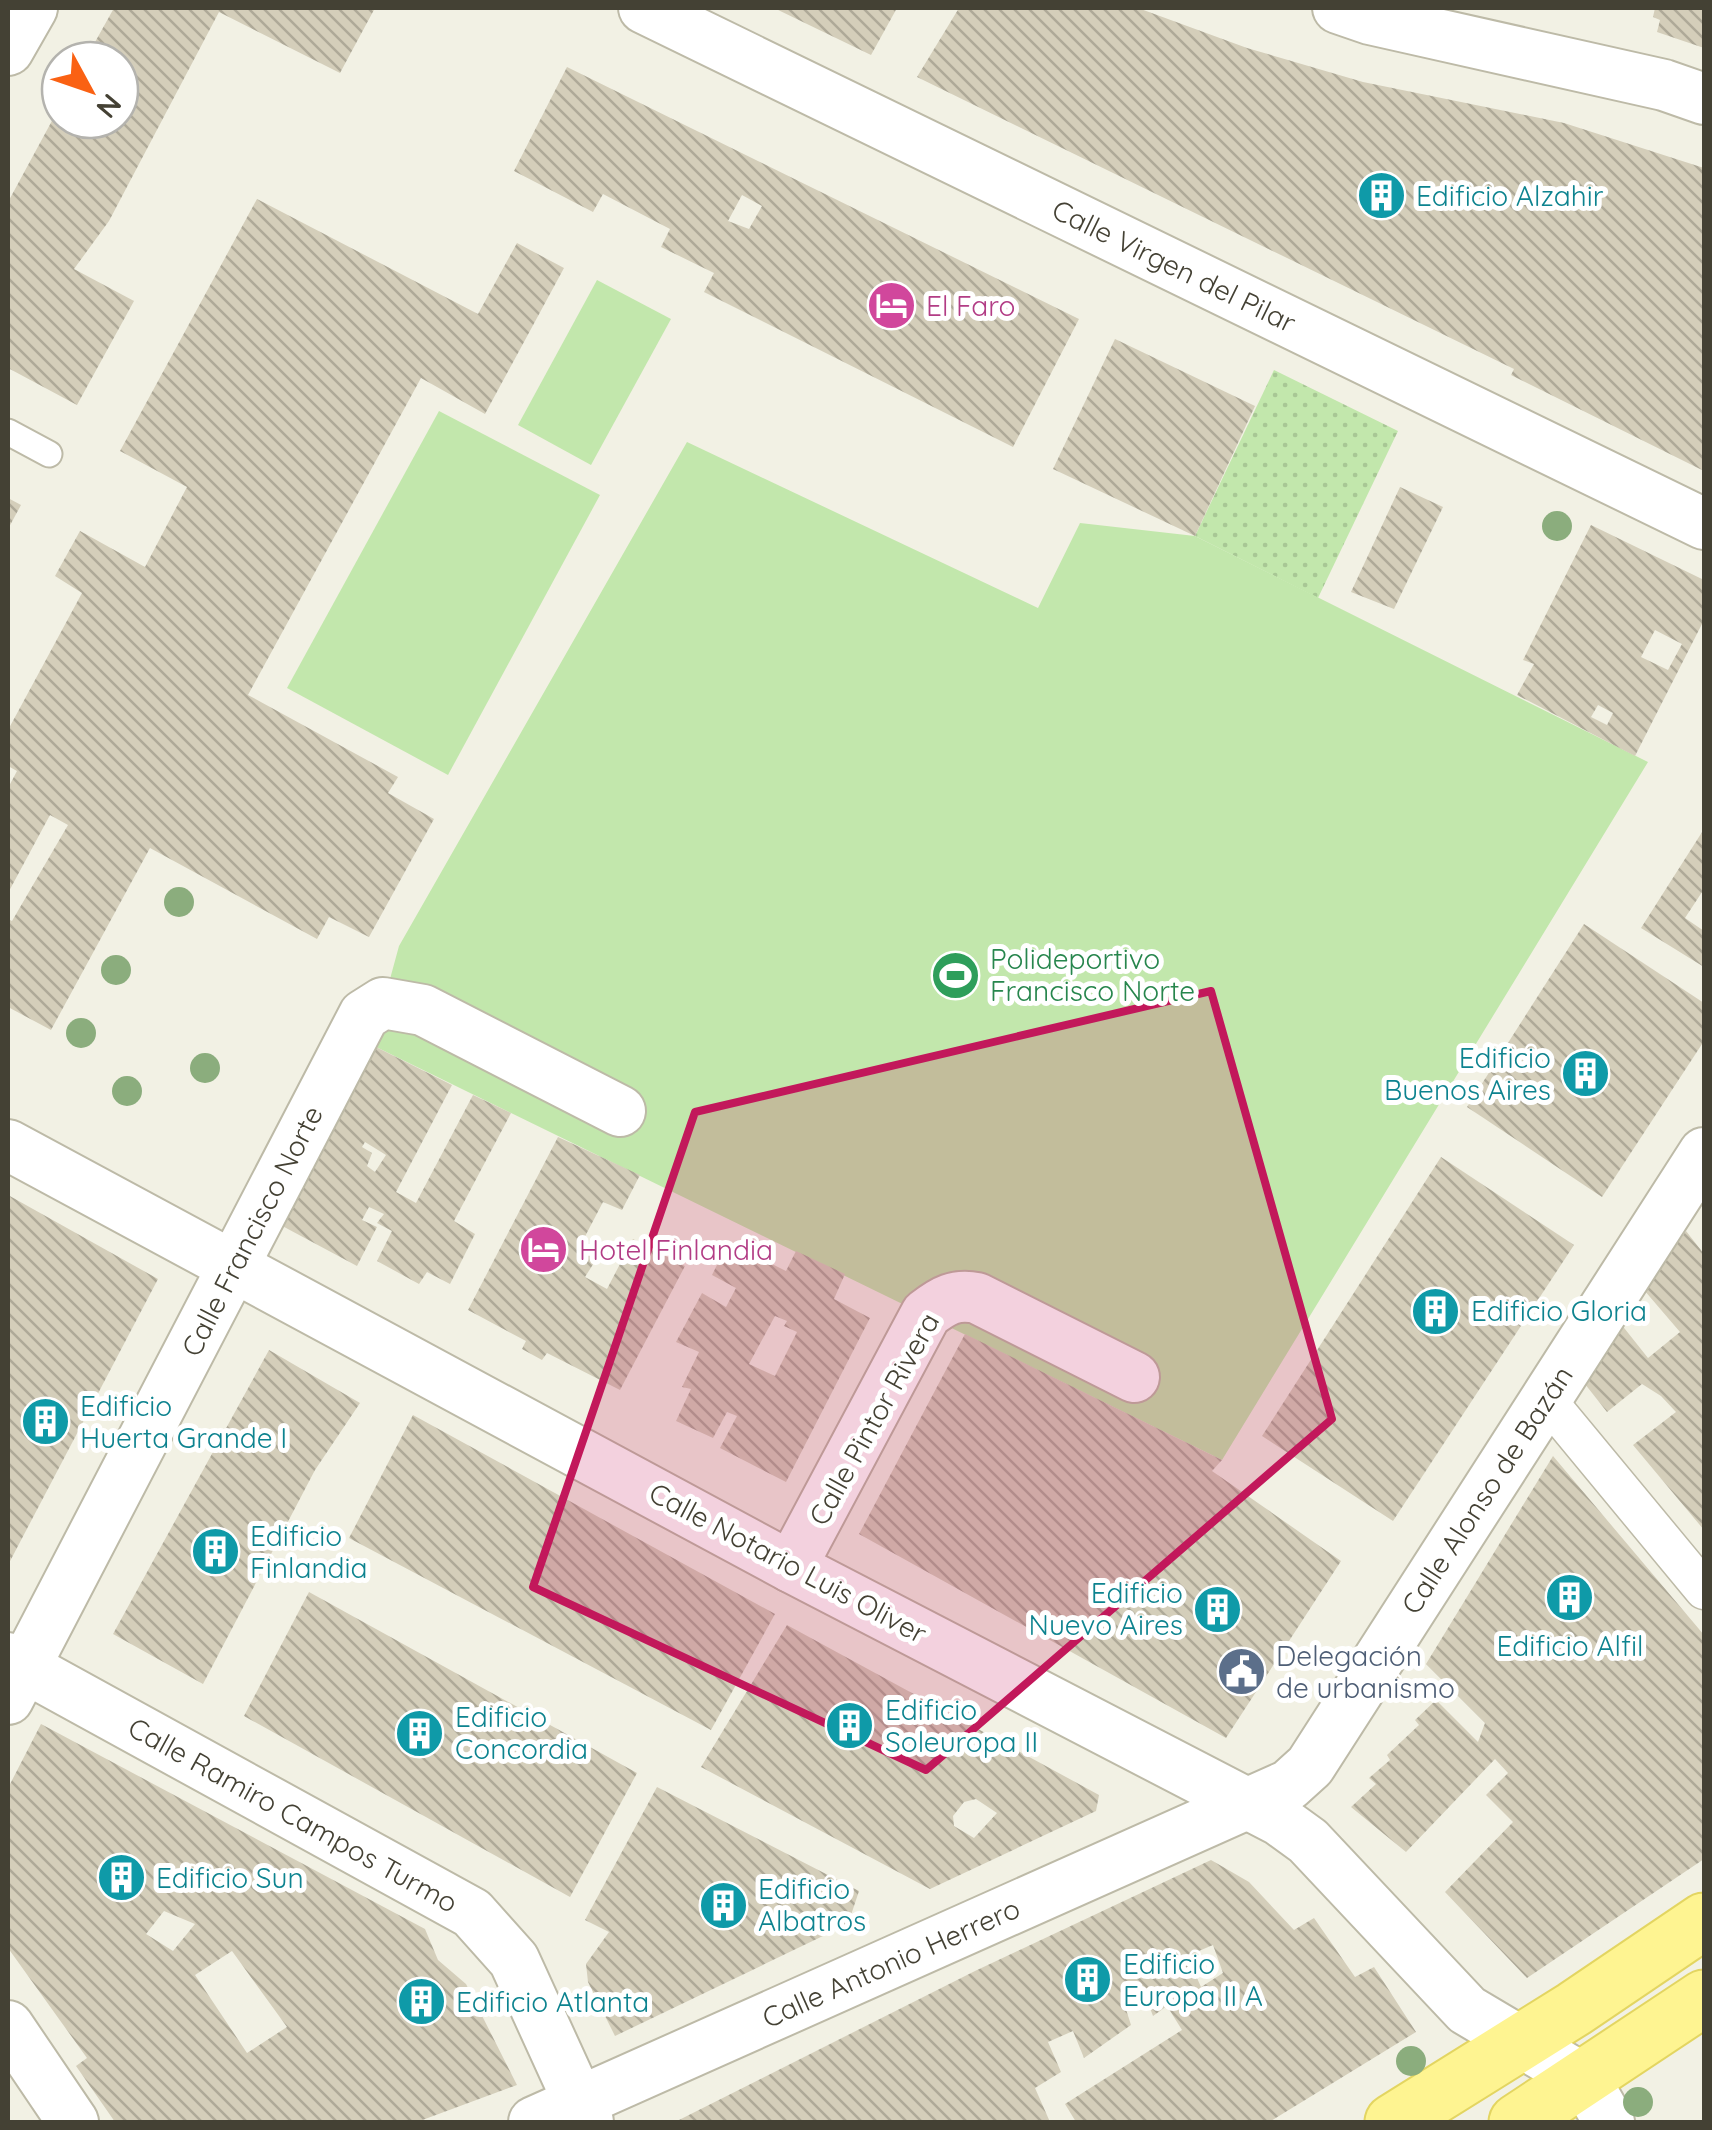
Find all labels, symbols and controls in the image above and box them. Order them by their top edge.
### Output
north arrow [40,40,140,140]
text: N [90,87,130,126]
building icon: Edificio Alzahir [1355,170,1407,222]
place label: Edificio Alzahir [1416,178,1604,213]
street label: Calle Virgen del Pilar [1047,191,1302,340]
hotel icon: El Faro [865,280,917,332]
place label: El Faro [926,288,1015,323]
place label: Polideportivo Francisco Norte [990,941,1195,1008]
sports icon: Polideportivo Francisco Norte [929,949,981,1001]
place label: Edificio Buenos Aires [1384,1040,1551,1107]
building icon: Edificio Buenos Aires [1560,1048,1612,1100]
street label: Calle Francisco Norte [173,1100,330,1362]
hotel icon: Hotel Finlandia [518,1224,570,1276]
place label: Hotel Finlandia [579,1232,773,1267]
building icon: Edificio Gloria [1410,1285,1462,1337]
place label: Edificio Gloria [1471,1293,1647,1328]
street label: Calle Pintor Rivera [801,1306,946,1531]
street label: Calle Alonso de Bazán [1393,1359,1580,1620]
place label: Edificio Huerta Grande I [80,1388,287,1455]
building icon: Edificio Huerta Grande I [19,1396,71,1448]
street label: Calle Notario Luis Oliver [644,1475,933,1651]
place label: Edificio Finlandia [250,1518,368,1585]
building icon: Edificio Finlandia [189,1526,241,1578]
building icon: Edificio Alfil [1544,1572,1596,1624]
place label: Edificio Nuevo Aires [1029,1575,1183,1642]
building icon: Edificio Nuevo Aires [1192,1583,1244,1635]
place label: Edificio Alfil [1497,1628,1643,1663]
place label: Delegación de urbanismo [1276,1638,1455,1705]
public building icon: Delegación de urbanismo [1215,1646,1267,1698]
place label: Edificio Soleuropa II [885,1692,1038,1759]
place label: Edificio Concordia [455,1699,588,1766]
building icon: Edificio Soleuropa II [824,1700,876,1752]
building icon: Edificio Concordia [394,1707,446,1759]
street label: Calle Ramiro Campos Turmo [122,1709,464,1920]
building icon: Edificio Sun [95,1852,147,1904]
place label: Edificio Sun [156,1860,304,1895]
place label: Edificio Albatros [758,1871,866,1938]
building icon: Edificio Albatros [697,1879,749,1931]
street label: Calle Antonio Herrero [756,1890,1025,2035]
place label: Edificio Europa II A [1123,1946,1263,2013]
building icon: Edificio Europa II A [1062,1954,1114,2006]
building icon: Edificio Atlanta [395,1976,447,2028]
place label: Edificio Atlanta [456,1984,649,2019]

